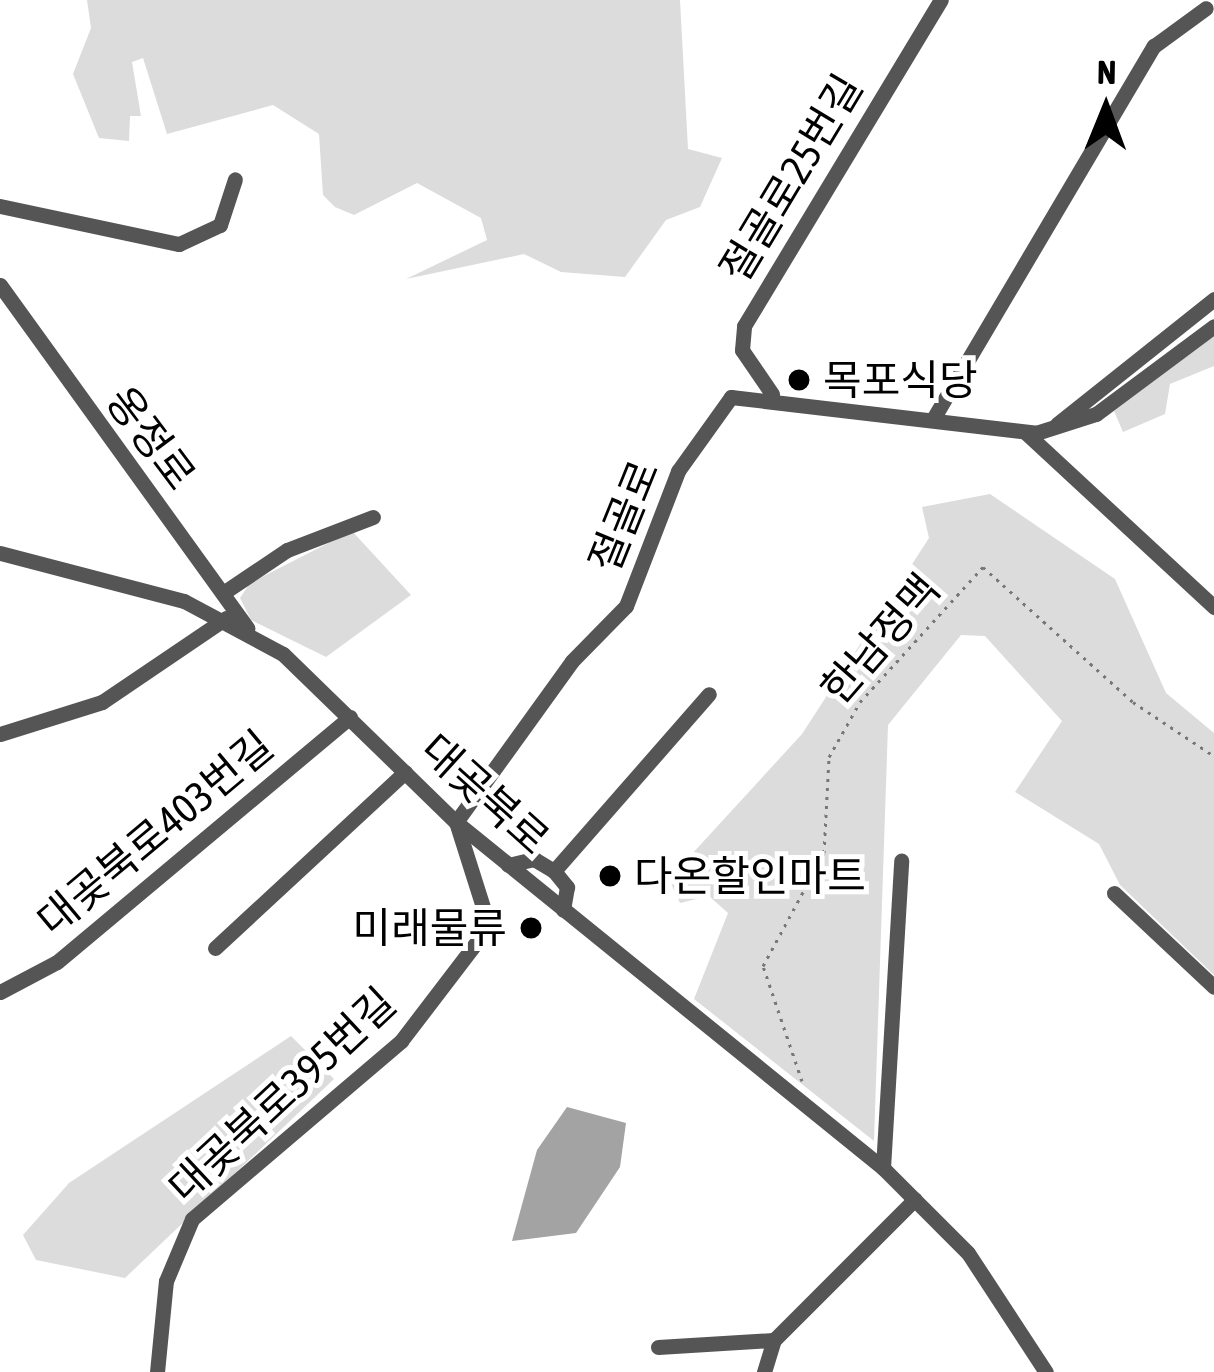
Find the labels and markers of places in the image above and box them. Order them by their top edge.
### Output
place label: 목포식당 [823,355,978,405]
marker: 목포식당 [786,367,812,393]
place label: 다온할인마트 [634,851,866,901]
marker: 다온할인마트 [597,863,623,889]
place label: 미래물류 [352,903,507,953]
marker: 미래물류 [518,915,544,941]

